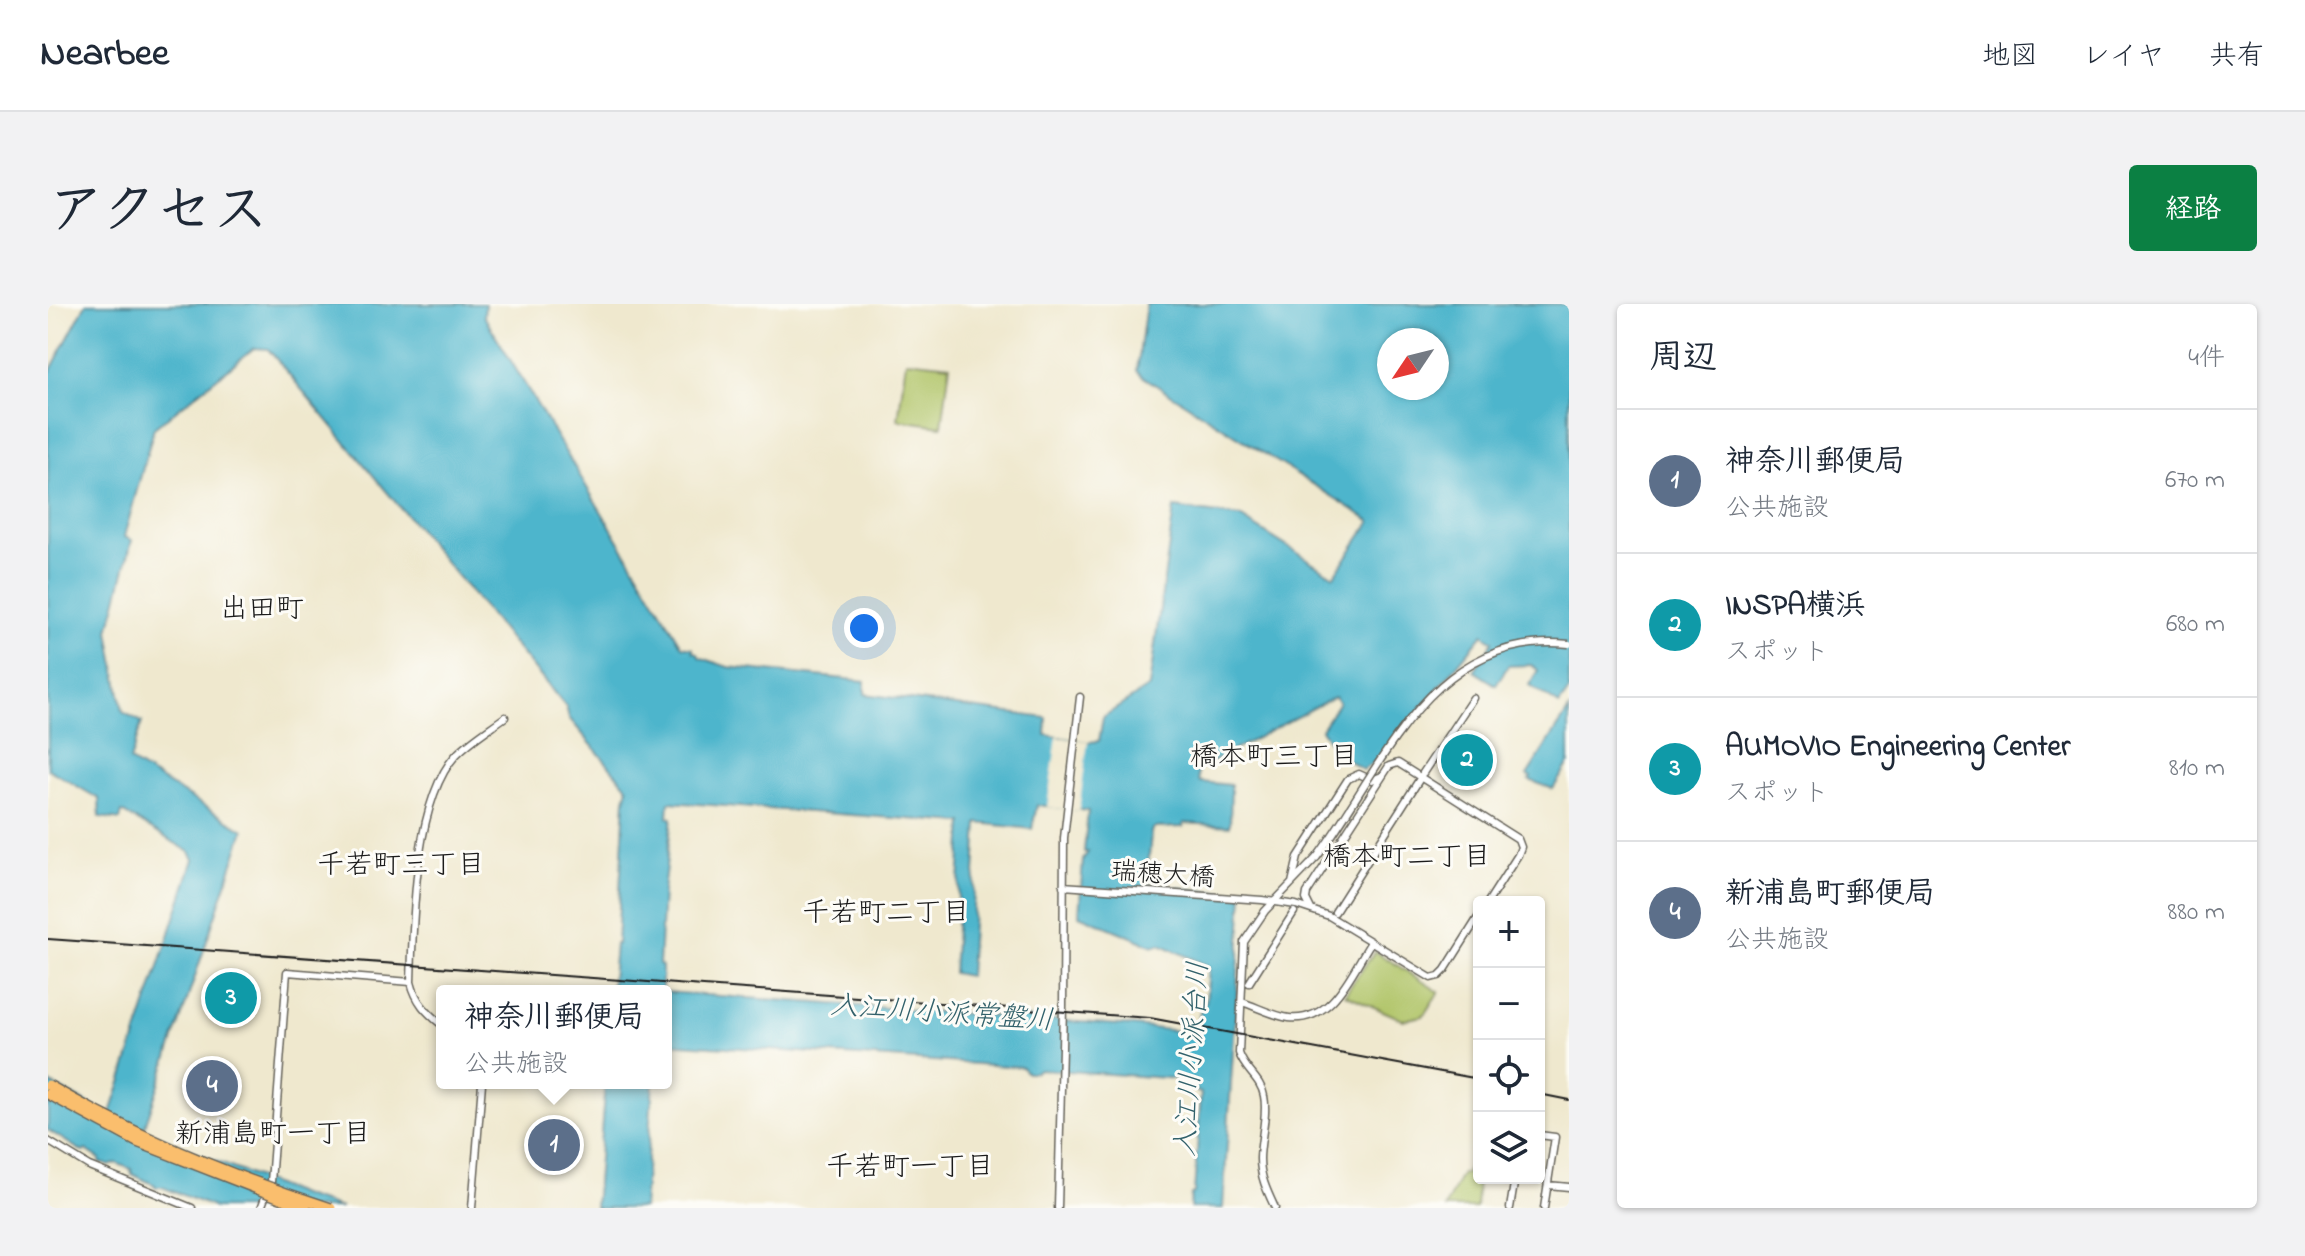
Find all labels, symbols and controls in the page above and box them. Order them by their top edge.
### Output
text: Nearbee [40,27,169,83]
text: 地図 [1982,37,2038,78]
text: レイヤ [2082,37,2165,78]
text: 共有 [2209,37,2265,78]
button: 経路 [2129,165,2257,251]
text: アクセス [48,173,269,254]
north arrow [1377,328,1449,400]
text: 周辺 [1649,334,1717,384]
text: 4件 [2188,340,2225,378]
text: 神奈川郵便局 [1725,441,1905,485]
text: 1 [1671,462,1679,500]
text: 670 m [2165,462,2225,500]
text: 公共施設 [1725,490,1829,528]
text: INSPA横浜 [1725,585,1866,629]
district label: 出田町 [220,590,304,631]
text: 2 [1669,606,1681,644]
text: 680 m [2166,606,2225,644]
your location [844,608,884,648]
text: スポット [1725,634,1829,672]
text: AUMOVIO Engineering Center [1725,726,2070,770]
pin: 2 [1441,730,1493,790]
district label: 橋本町三丁目 [1190,738,1358,779]
text: 3 [1670,750,1680,788]
text: 810 m [2169,750,2225,788]
text: スポット [1725,775,1829,813]
district label: 橋本町二丁目 [1323,838,1491,879]
district label: 千若町三丁目 [317,846,485,887]
street label: 瑞穂大橋 [1110,853,1216,899]
text: 新浦島町郵便局 [1725,873,1935,917]
district label: 千若町二丁目 [802,894,970,935]
text: 4 [1670,894,1680,932]
text: 880 m [2168,894,2225,932]
map controls [1473,896,1545,1184]
button: + [1473,896,1545,968]
text: 公共施設 [1725,922,1829,960]
water label: 入江川小派台川 [1166,960,1221,1158]
pin: 3 [205,968,257,1028]
button: − [1473,968,1545,1040]
popup [436,985,672,1089]
water label: 入江川小派常盤川 [829,986,1055,1043]
text: 神奈川郵便局 [464,997,644,1041]
button: locate [1473,1040,1545,1112]
text: 公共施設 [464,1046,568,1084]
pin: 4 [186,1056,238,1116]
button: layers [1473,1112,1545,1184]
district label: 新浦島町一丁目 [175,1115,371,1156]
pin: 1 [528,1115,580,1175]
district label: 千若町一丁目 [826,1148,994,1189]

